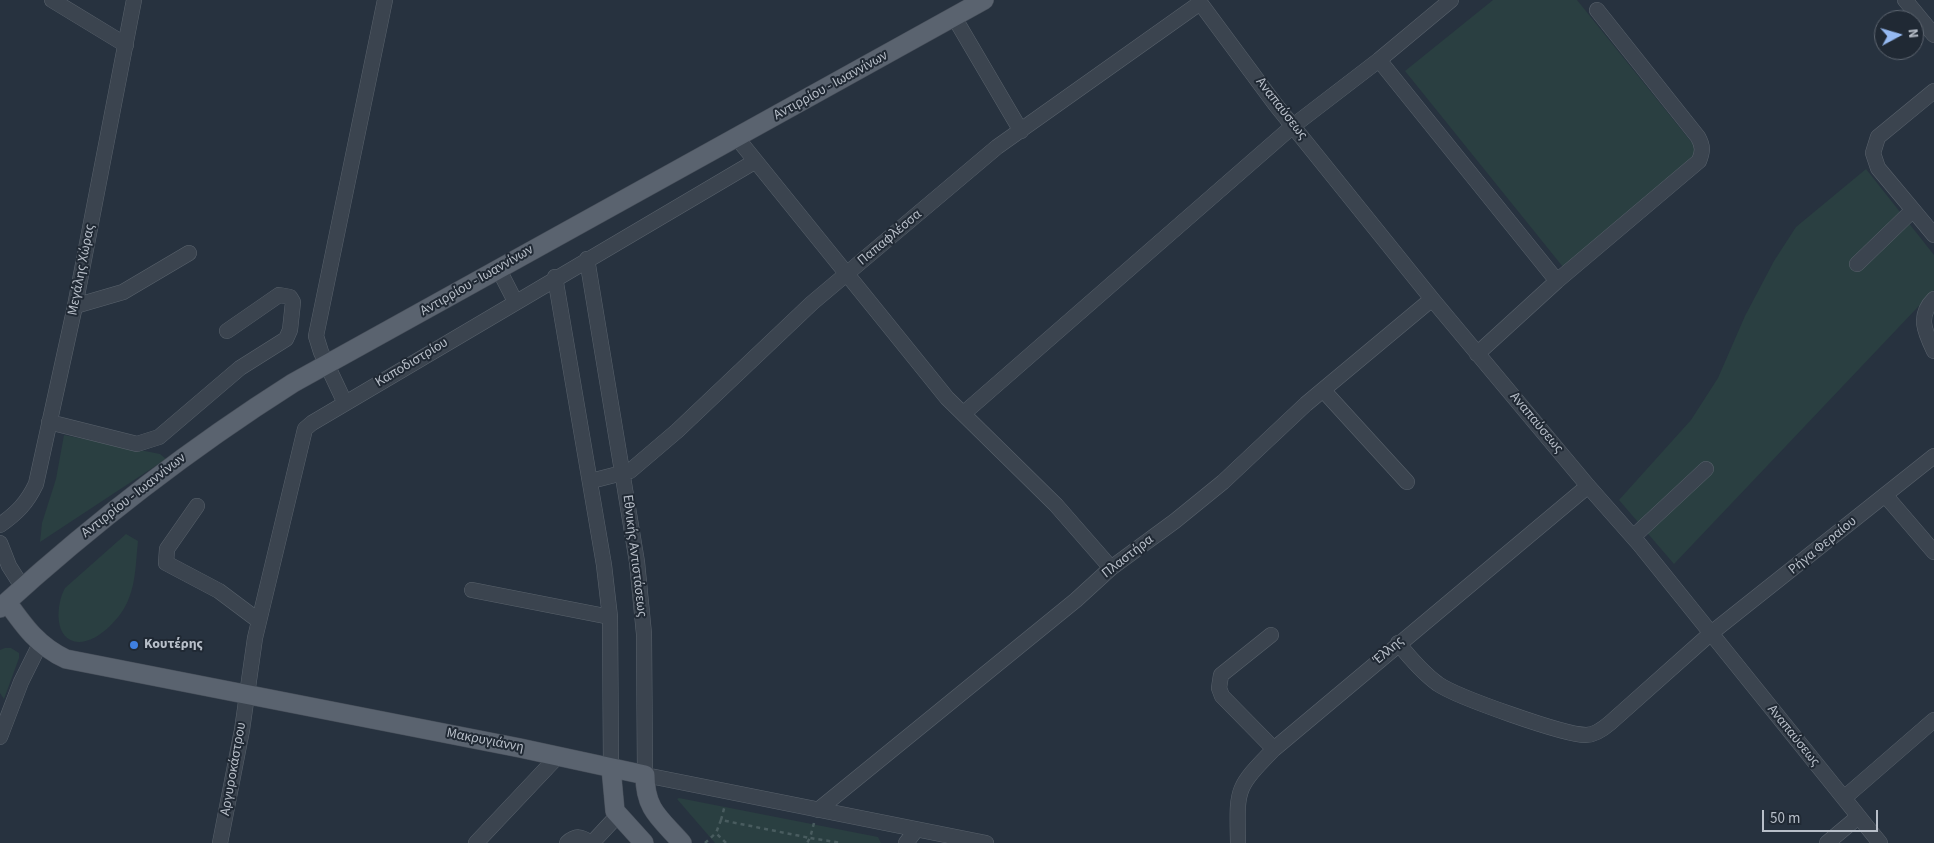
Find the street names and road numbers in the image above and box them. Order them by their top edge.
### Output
street label: Αντιρρίου - Ιωαννίνων [771,48,891,124]
street label: Αναπαύσεως [1251,74,1311,144]
street label: Παπαφλέσσα [855,206,925,270]
street label: Μεγάλης Χώρας [65,223,99,317]
street label: Αντιρρίου - Ιωαννίνων [417,242,537,320]
street label: Καποδιστρίου [373,335,451,391]
street label: Αναπαύσεως [1506,389,1566,457]
street label: Αντιρρίου - Ιωαννίνων [78,450,190,542]
street label: Εθνικής Αντιστάσεως [618,494,650,618]
street label: Ρήγα Φεραίου [1785,513,1861,579]
street label: Πλαστήρα [1099,532,1157,582]
street label: Έλλης [1370,633,1408,669]
street label: Αναπαύσεως [1763,702,1823,770]
street label: Αργυροκάστρου [217,721,251,817]
street label: Μακρυγιάννη [445,725,525,757]

